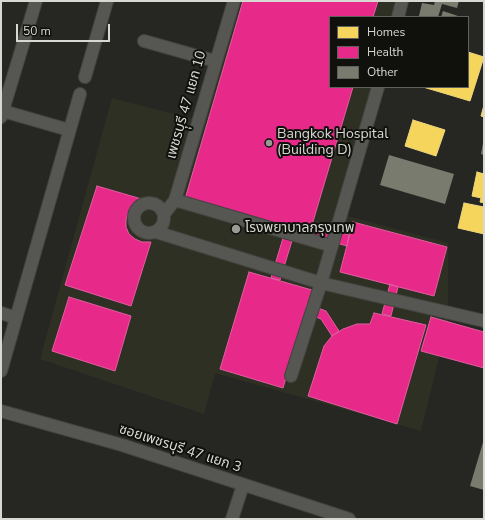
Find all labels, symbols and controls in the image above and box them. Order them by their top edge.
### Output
scale bar [18,16,112,42]
legend [329,16,469,88]
text: 50 m [23,23,51,39]
text: Homes [367,24,405,40]
text: Health [367,44,403,60]
street label: เพชรบุุรี 47 แยก 10 [163,49,211,161]
text: Other [367,64,398,80]
place label: Bangkok Hospital (Building D) [277,127,388,160]
marker: Bangkok Hospital (Building D) [264,138,274,148]
place label: โรงพยาบาลกรุงเทพ [245,221,355,237]
marker: โรงพยาบาลกรุงเทพ [230,223,242,235]
street label: ซอยเพชรบุรี 47 แยก 3 [117,421,243,477]

